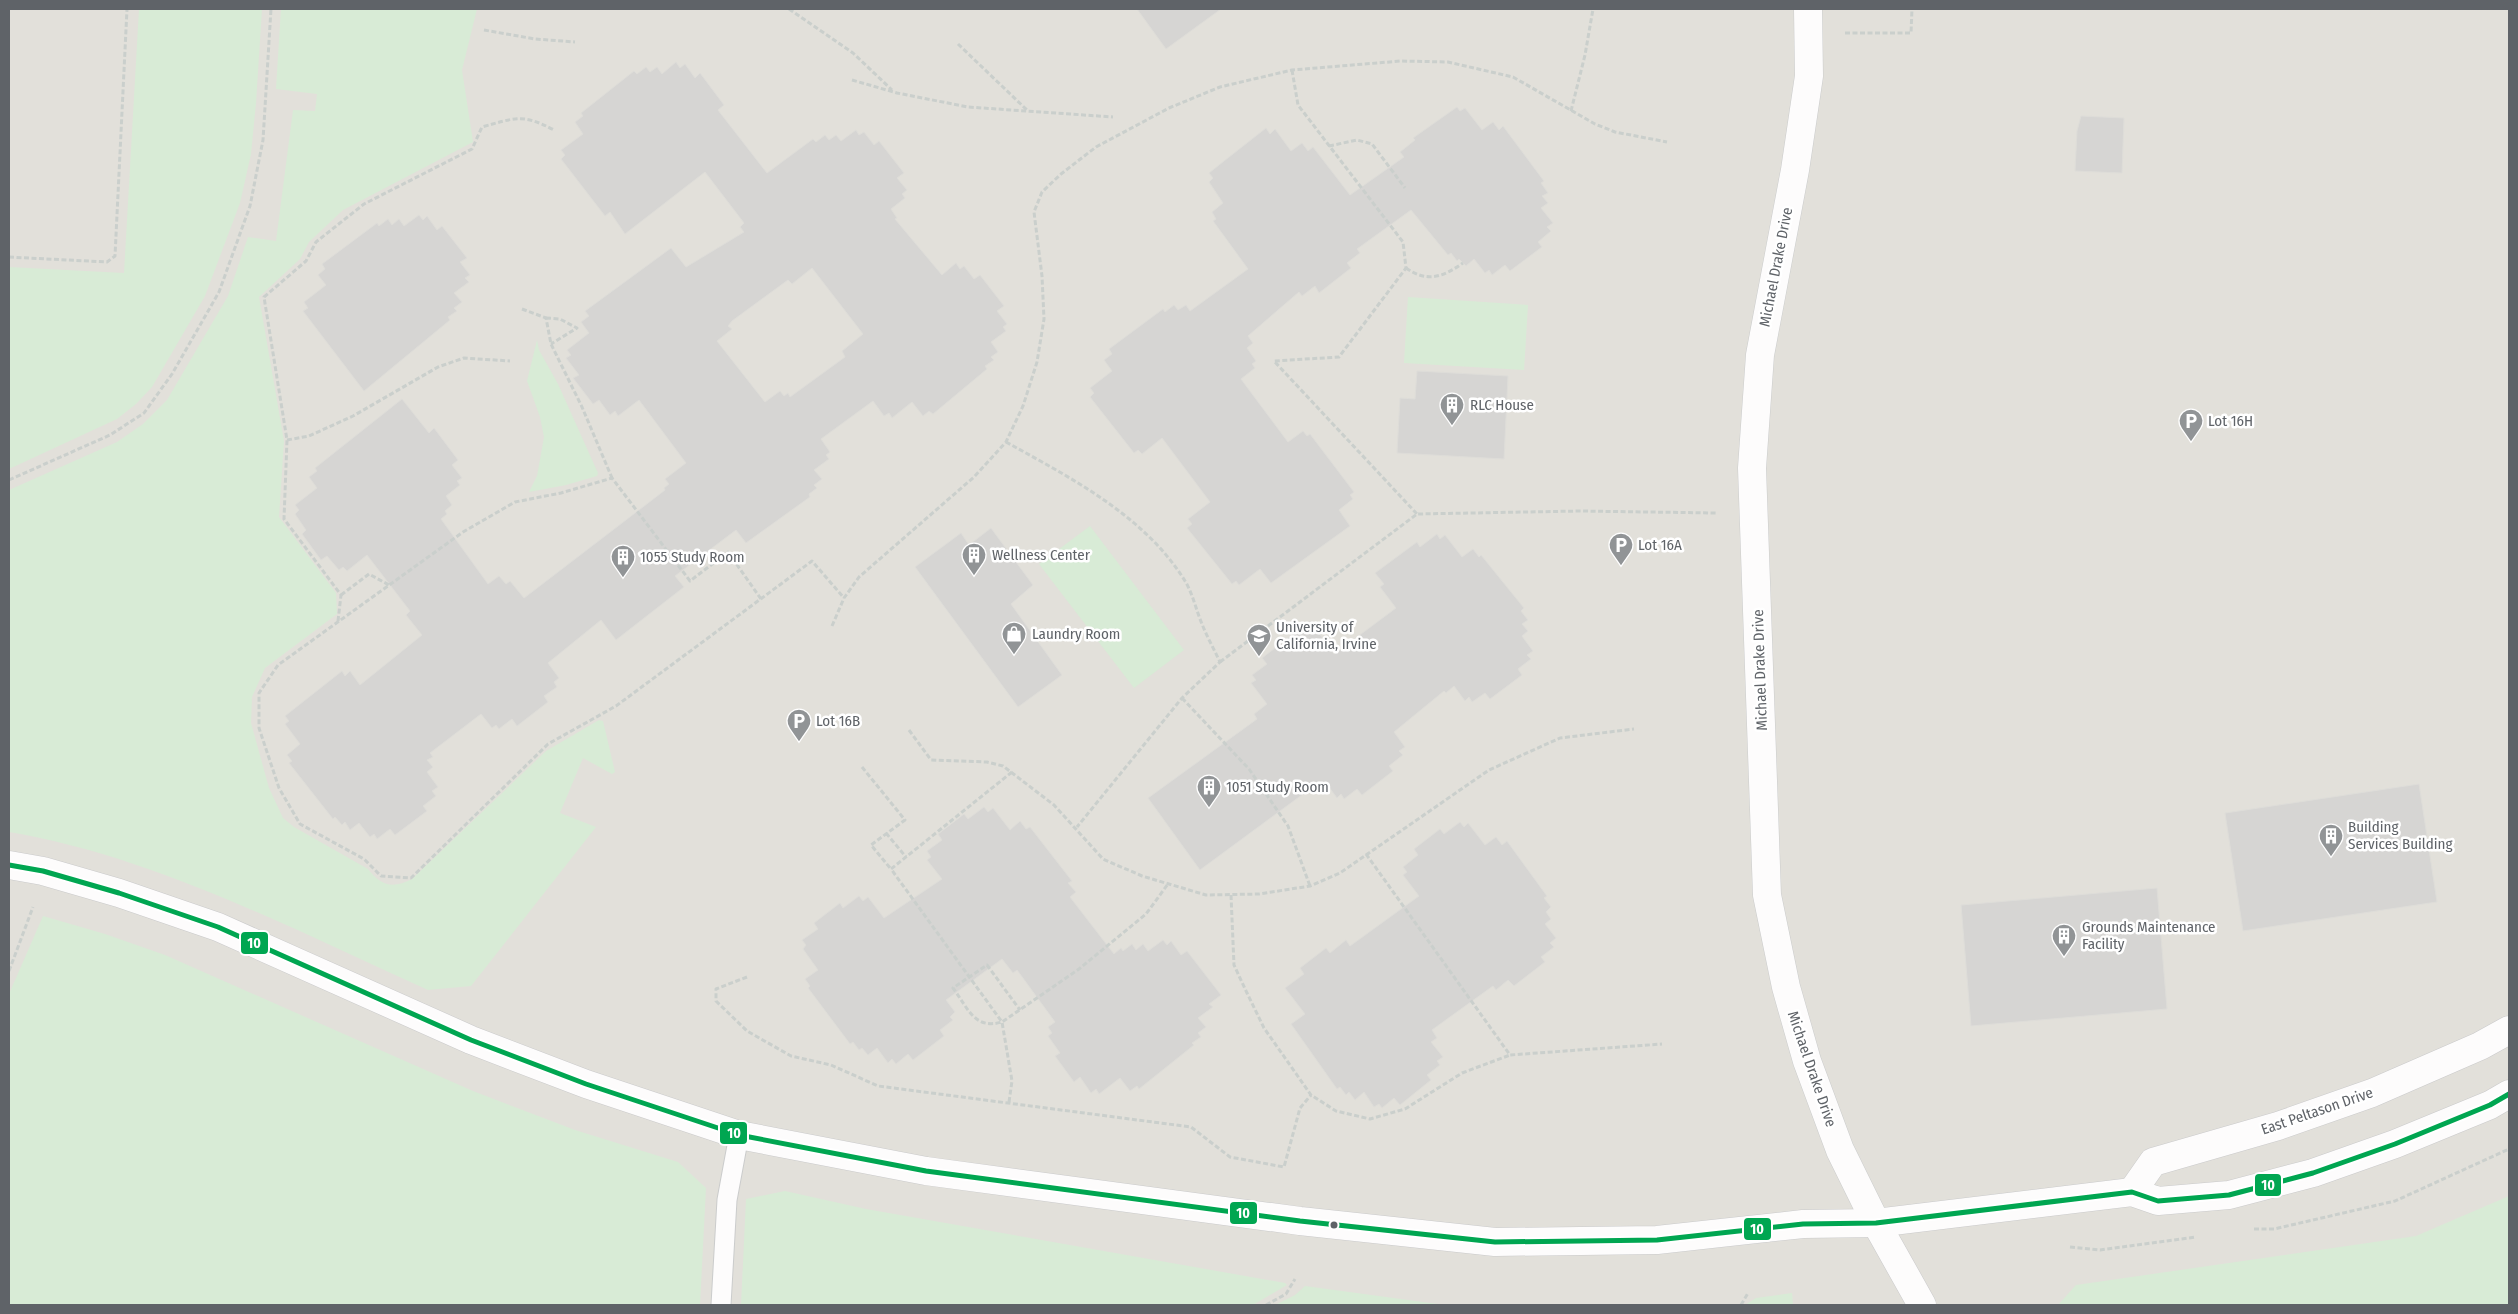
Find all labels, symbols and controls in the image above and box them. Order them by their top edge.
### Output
street label: Michael Drake Drive [1756,206,1796,328]
building icon: RLC House [1439,392,1465,426]
place label: RLC House [1470,396,1534,414]
parking icon: Lot 16H [2178,408,2204,442]
place label: Lot 16H [2208,412,2253,430]
parking icon: Lot 16A [1608,532,1634,566]
place label: Lot 16A [1638,536,1682,554]
building icon: Wellness Center [961,542,987,576]
building icon: 1055 Study Room [610,544,636,578]
place label: Wellness Center [992,546,1091,564]
place label: 1055 Study Room [640,548,745,566]
street label: Michael Drake Drive [1749,609,1771,731]
place label: University of California, Irvine [1276,618,1377,653]
shop icon: Laundry Room [1001,621,1027,655]
school or university icon: University of California, Irvine [1246,623,1272,657]
place label: Laundry Room [1032,625,1120,643]
parking icon: Lot 16B [786,708,812,742]
place label: Lot 16B [816,712,860,730]
building icon: 1051 Study Room [1196,774,1222,808]
place label: 1051 Study Room [1226,778,1329,796]
place label: Building Services Building [2348,818,2453,853]
building icon: Building Services Building [2318,823,2344,857]
place label: Grounds Maintenance Facility [2082,918,2216,953]
building icon: Grounds Maintenance Facility [2051,923,2077,957]
line badge: 10 [240,931,269,955]
text: 10 [247,935,261,952]
street label: Michael Drake Drive [1784,1009,1840,1129]
street label: East Peltason Drive [2259,1083,2375,1139]
line badge: 10 [719,1121,748,1145]
text: 10 [727,1125,741,1142]
line badge: 10 [2254,1173,2282,1197]
text: 10 [2261,1177,2275,1194]
line badge: 10 [1229,1201,1258,1225]
text: 10 [1236,1205,1250,1222]
line badge: 10 [1743,1217,1772,1241]
unlabelled marker [1329,1220,1339,1230]
text: 10 [1750,1221,1764,1238]

